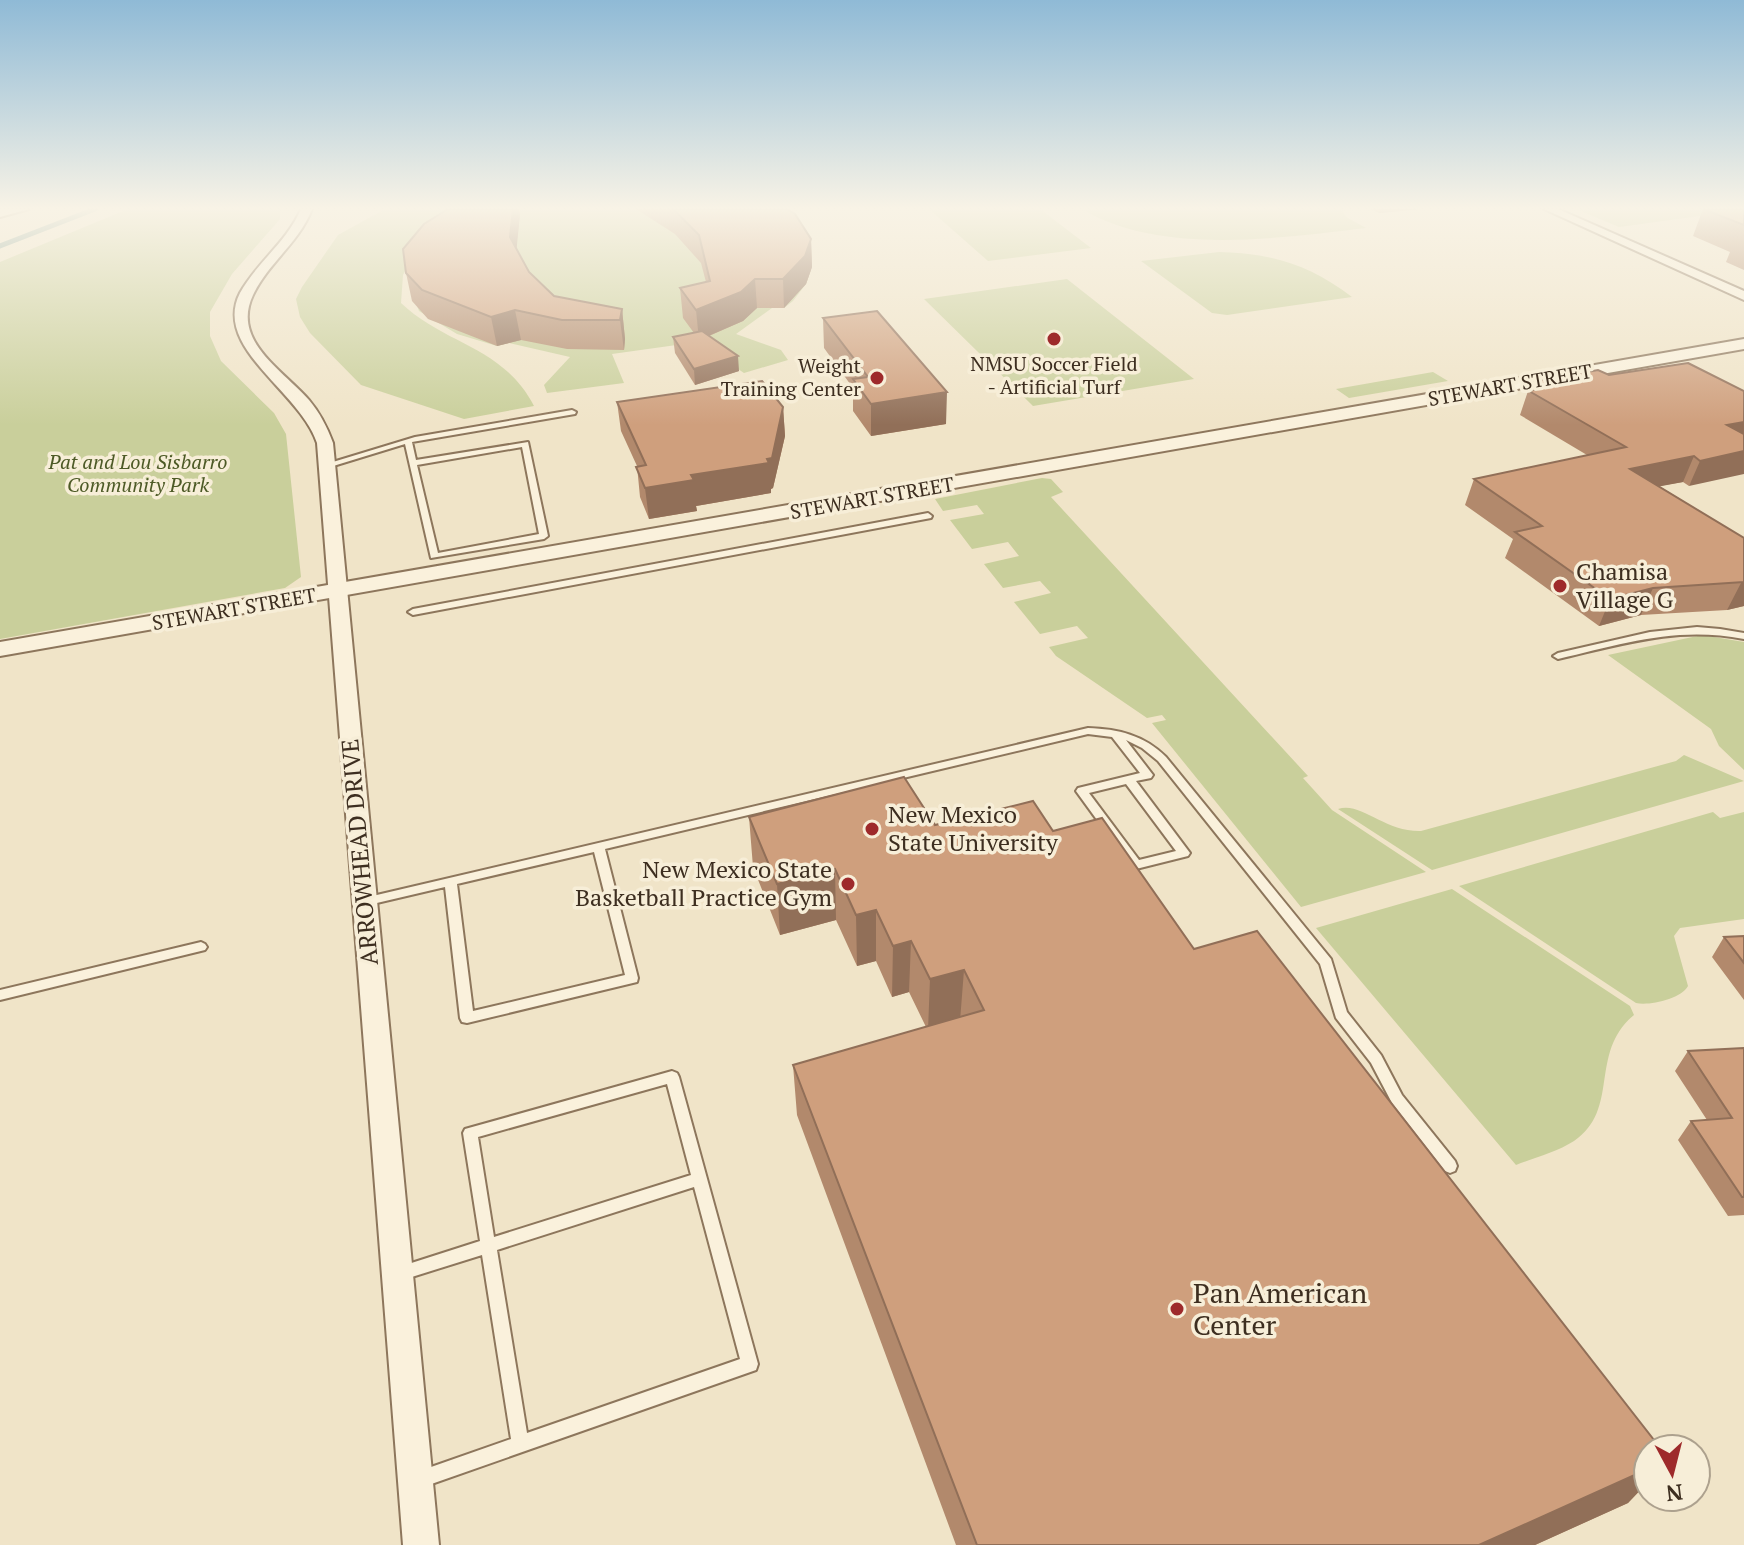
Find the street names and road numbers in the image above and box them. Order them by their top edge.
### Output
street label: STEWART STREET [1426,357,1594,412]
street label: STEWART STREET [788,470,956,525]
street label: STEWART STREET [150,581,318,636]
street label: ARROWHEAD DRIVE [333,737,385,967]

